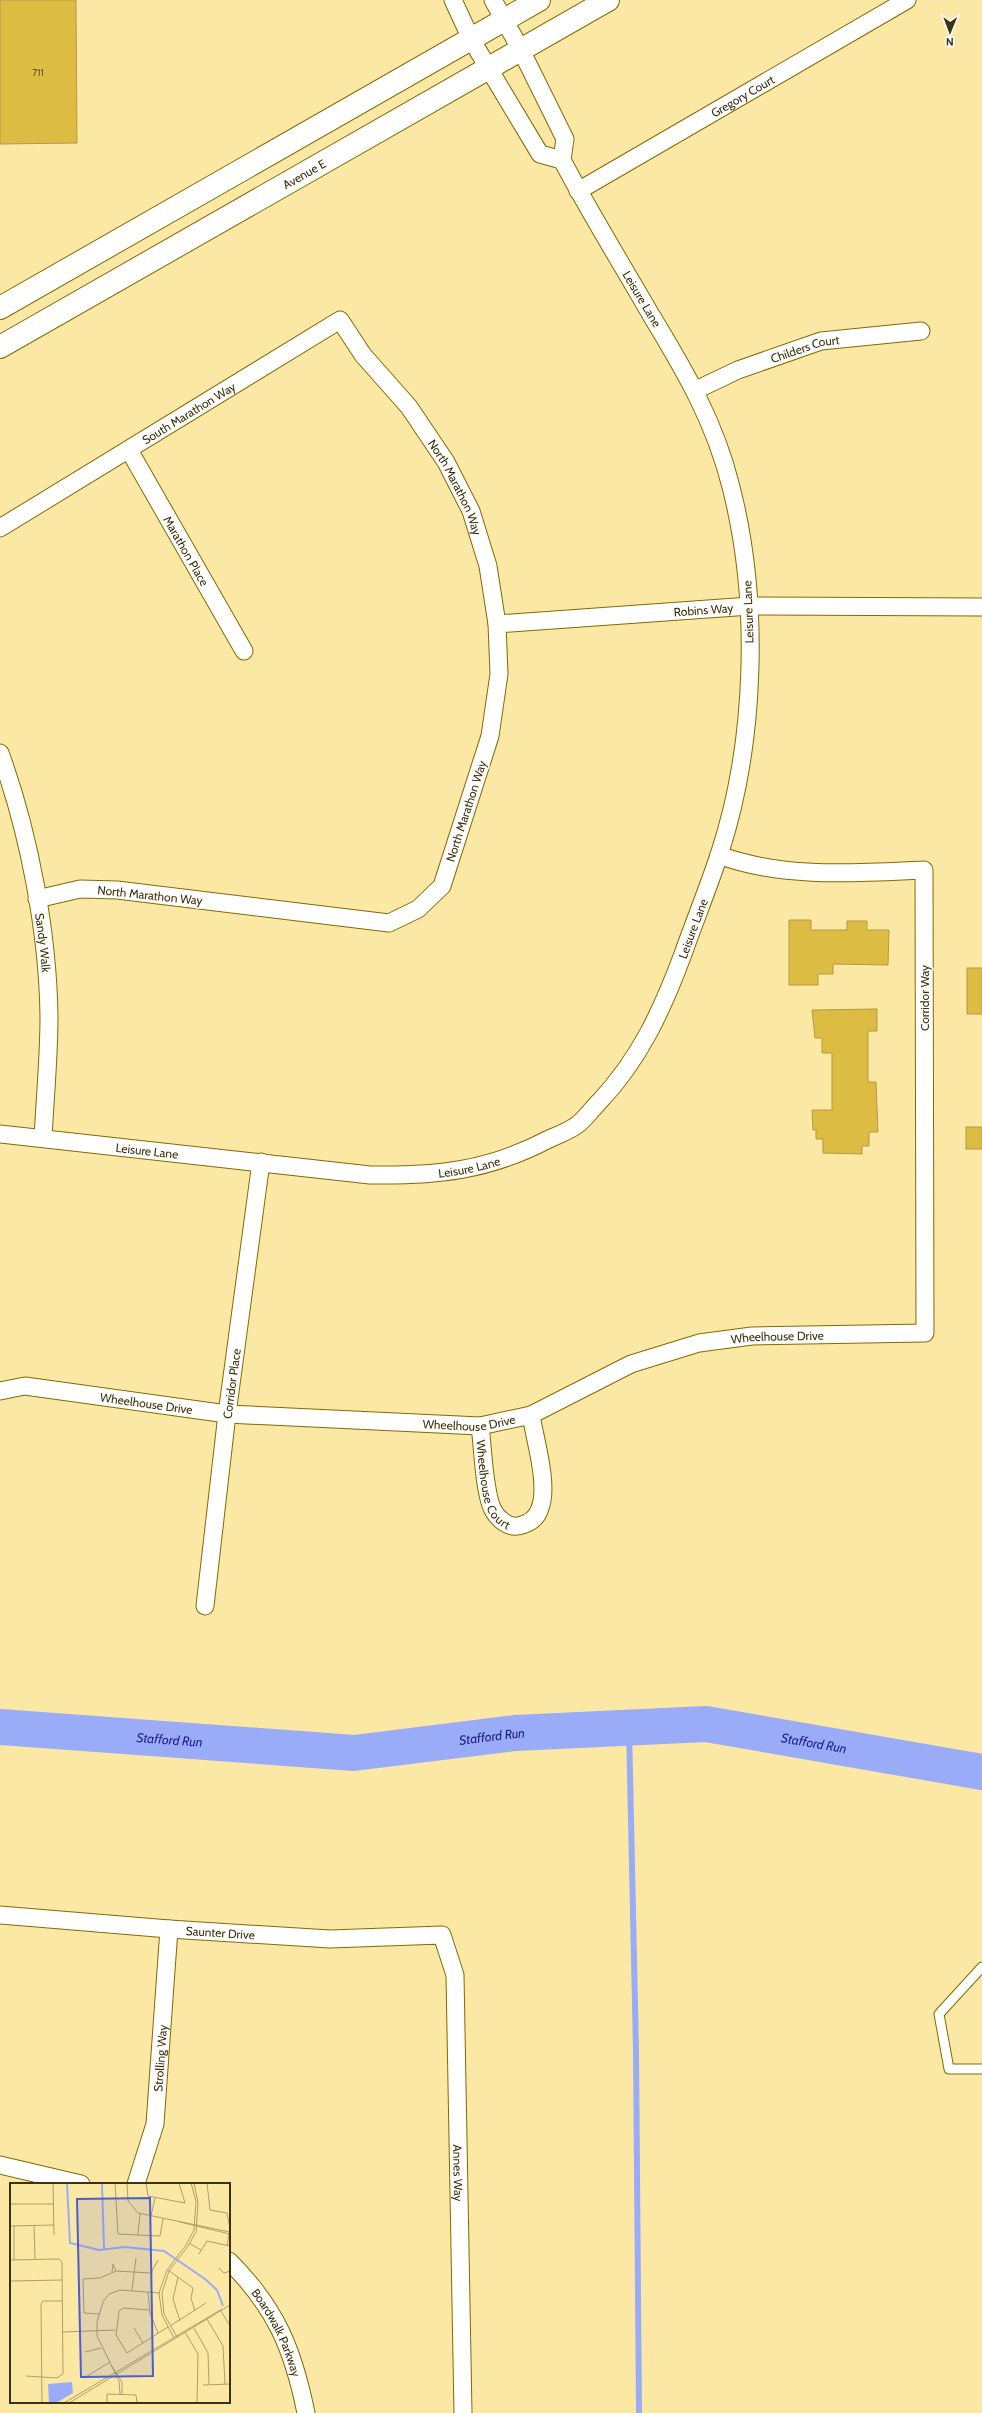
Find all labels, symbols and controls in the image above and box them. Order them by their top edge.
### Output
north arrow [930,12,970,52]
text: N [946,35,954,49]
house number: 711 [32,66,44,79]
street label: Gregory Court [708,71,777,120]
street label: Avenue E [280,155,329,192]
street label: Leisure Lane [619,268,665,330]
street label: Childers Court [768,332,840,366]
street label: South Marathon Way [139,378,238,447]
street label: North Marathon Way [425,436,485,537]
street label: Marathon Place [161,513,213,588]
street label: Leisure Lane [739,580,757,644]
street label: Robins Way [673,600,734,619]
street label: North Marathon Way [443,758,489,864]
street label: North Marathon Way [97,882,203,908]
street label: Leisure Lane [674,896,710,961]
street label: Sandy Walk [33,912,54,974]
street label: Corridor Way [917,965,932,1031]
street label: Leisure Lane [115,1139,179,1161]
street label: Leisure Lane [437,1153,502,1180]
street label: Wheelhouse Drive [730,1327,824,1346]
street label: Corridor Place [219,1347,243,1419]
street label: Wheelhouse Drive [99,1389,194,1417]
street label: Wheelhouse Drive [422,1411,517,1433]
street label: Wheelhouse Court [474,1439,513,1532]
water label: Stafford Run [458,1725,525,1748]
water label: Stafford Run [136,1729,203,1750]
water label: Stafford Run [780,1729,848,1756]
street label: Saunter Drive [185,1923,255,1942]
street label: Strolling Way [150,2024,170,2092]
street label: Annes Way [451,2144,467,2202]
inset map [10,2183,230,2403]
street label: Boardwalk Parkway [249,2285,304,2378]

